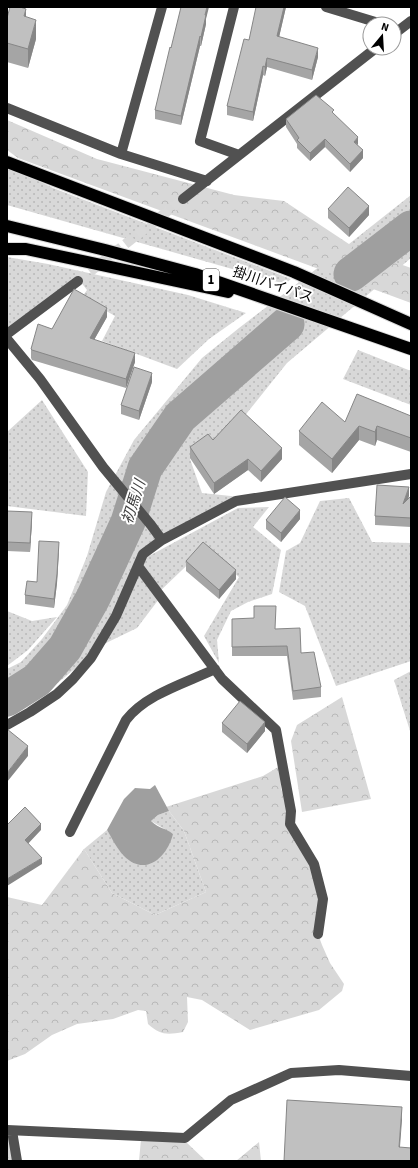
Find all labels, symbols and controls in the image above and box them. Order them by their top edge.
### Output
north arrow [362,16,402,56]
text: N [379,19,391,35]
street label: 掛川バイパス [230,262,316,308]
road number: 1 [203,269,219,291]
water label: 初馬川 [117,475,152,527]

